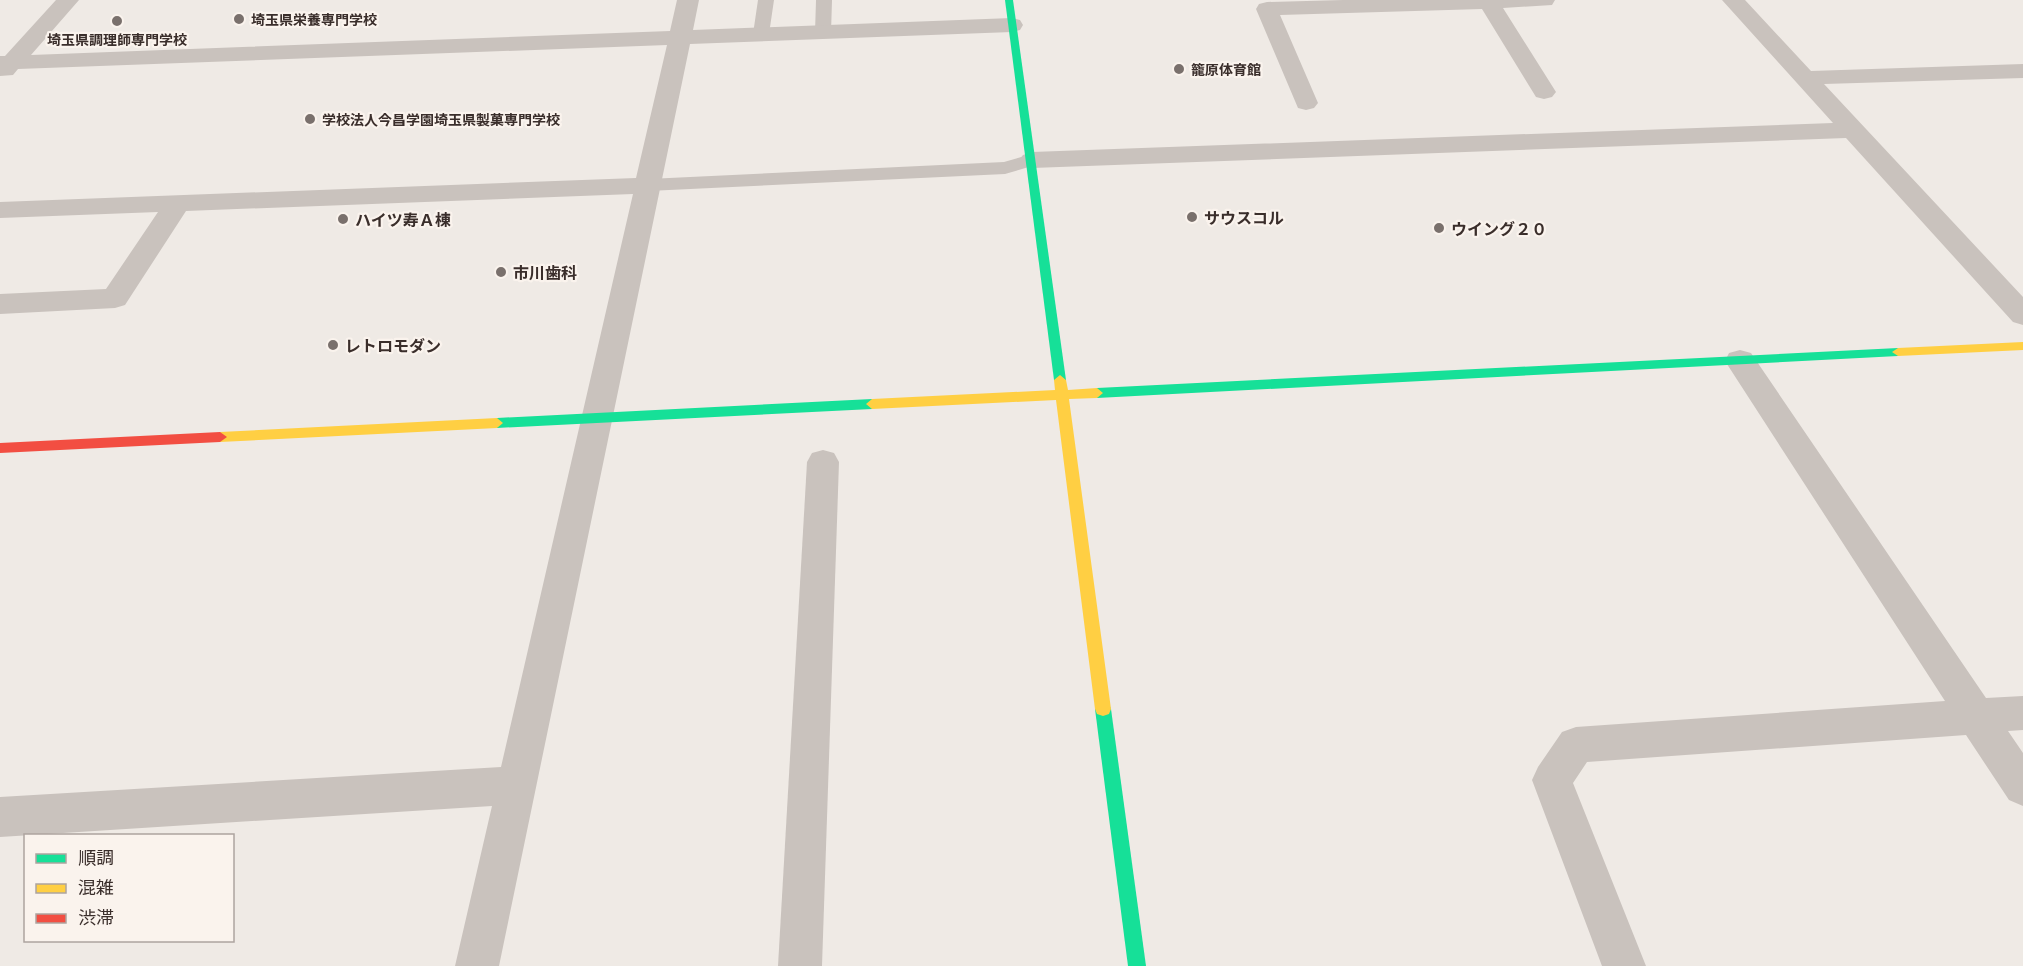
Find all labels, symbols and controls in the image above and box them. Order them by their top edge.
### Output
place label: 埼玉県栄養専門学校 [251,11,377,28]
marker: 埼玉県栄養専門学校 [232,12,246,26]
marker: 埼玉県調理師専門学校 [110,14,124,28]
place label: 埼玉県調理師専門学校 [47,31,187,48]
place label: 籠原体育館 [1191,61,1261,78]
marker: 籠原体育館 [1172,62,1186,76]
place label: 学校法人今昌学園埼玉県製菓専門学校 [322,111,560,128]
marker: 学校法人今昌学園埼玉県製菓専門学校 [303,112,317,126]
place label: サウスコル [1204,208,1284,227]
place label: ハイツ寿Ａ棟 [355,210,451,229]
marker: サウスコル [1185,210,1199,224]
marker: ハイツ寿Ａ棟 [336,212,350,226]
place label: ウイング２０ [1451,219,1547,238]
marker: ウイング２０ [1432,221,1446,235]
place label: 市川歯科 [513,263,577,282]
marker: 市川歯科 [494,265,508,279]
place label: レトロモダン [345,336,441,355]
marker: レトロモダン [326,338,340,352]
legend [24,834,234,942]
text: 順調 [78,846,114,868]
text: 混雑 [78,876,114,898]
text: 渋滞 [78,906,114,928]

